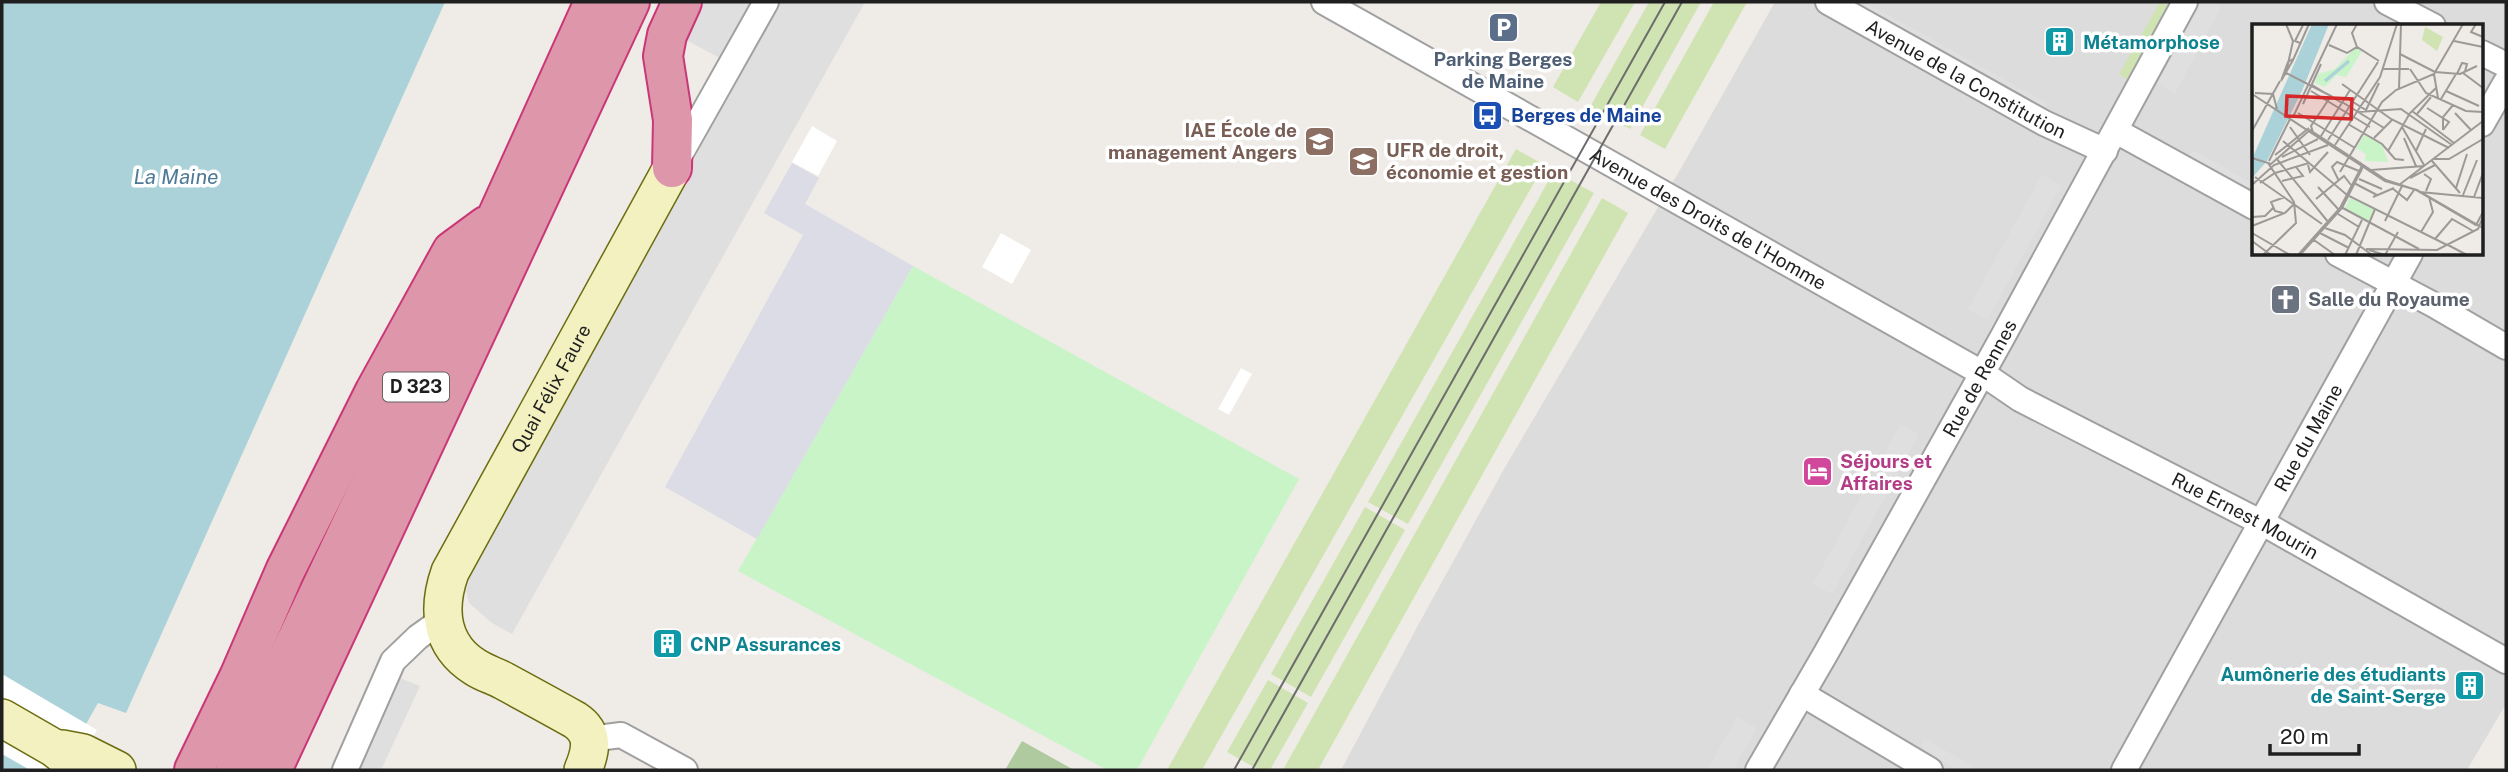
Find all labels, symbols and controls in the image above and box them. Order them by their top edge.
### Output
parking icon: Parking Berges de Maine [1486,11,1520,45]
street label: Avenue de la Constitution [1862,15,2070,143]
inset map [2252,24,2484,256]
building icon: Métamorphose [2043,25,2077,59]
place label: Métamorphose [2083,31,2220,53]
place label: Parking Berges de Maine [1434,48,1572,92]
bus stop icon: Berges de Maine [1471,98,1505,132]
place label: Berges de Maine [1511,104,1662,126]
place label: IAE École de management Angers [1108,119,1297,163]
school or university icon: IAE École de management Angers [1303,124,1337,158]
place label: UFR de droit, économie et gestion [1386,139,1568,183]
street label: Avenue des Droits de l'Homme [1586,143,1830,294]
school or university icon: UFR de droit, économie et gestion [1346,144,1380,178]
water label: La Maine [133,164,219,189]
church icon: Salle du Royaume [2268,282,2302,316]
place label: Salle du Royaume [2308,288,2470,310]
street label: Rue de Rennes [1938,316,2021,441]
street label: Quai Félix Faure [507,320,595,457]
road number: D 323 [383,372,449,402]
street label: Rue du Maine [2270,380,2347,495]
place label: Séjours et Affaires [1840,450,1932,494]
hotel icon: Séjours et Affaires [1800,455,1834,489]
street label: Rue Ernest Mourin [2168,468,2322,563]
building icon: CNP Assurances [650,627,684,661]
place label: CNP Assurances [690,633,841,655]
place label: Aumônerie des étudiants de Saint-Serge [2220,663,2446,707]
building icon: Aumônerie des étudiants de Saint-Serge [2452,668,2486,702]
scale bar [2270,712,2359,756]
text: 20 m [2280,724,2329,749]

